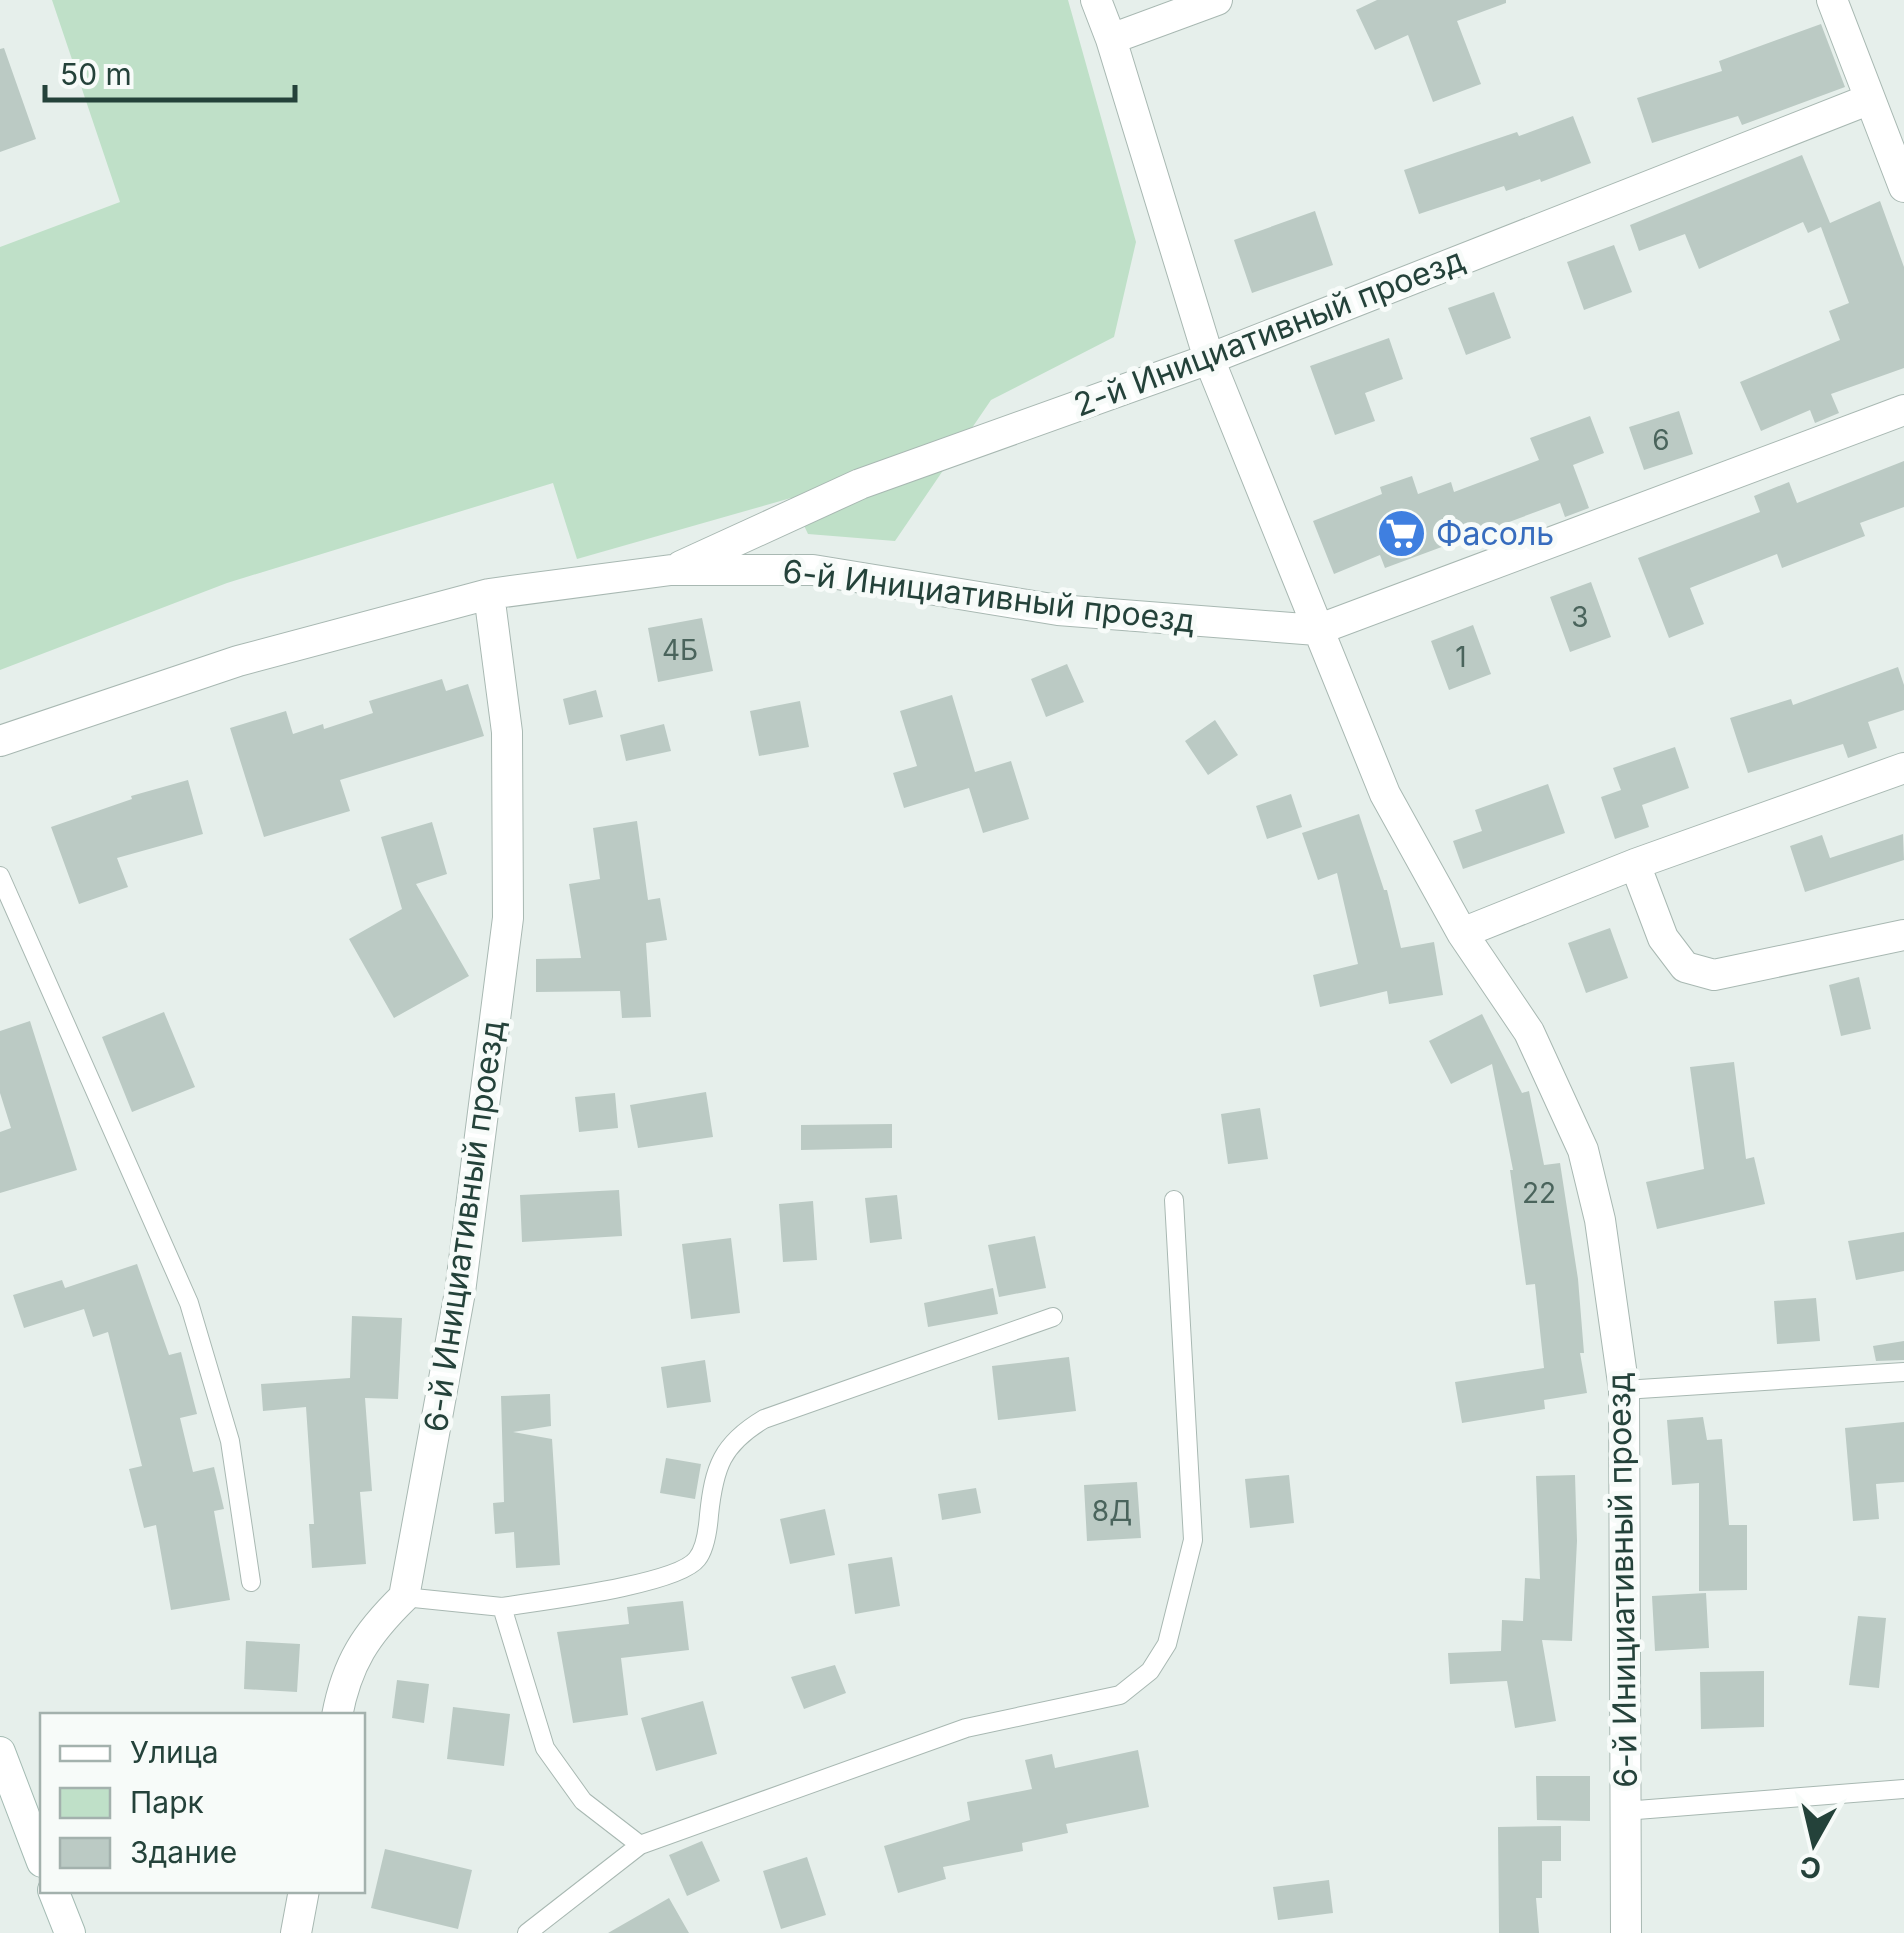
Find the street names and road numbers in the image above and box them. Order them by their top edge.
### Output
street label: 2-й Инициативный проезд [1068,239,1470,425]
street label: 6-й Инициативный проезд [780,551,1198,641]
street label: 6-й Инициативный проезд [416,1018,512,1434]
street label: 6-й Инициативный проезд [1599,1372,1645,1788]

